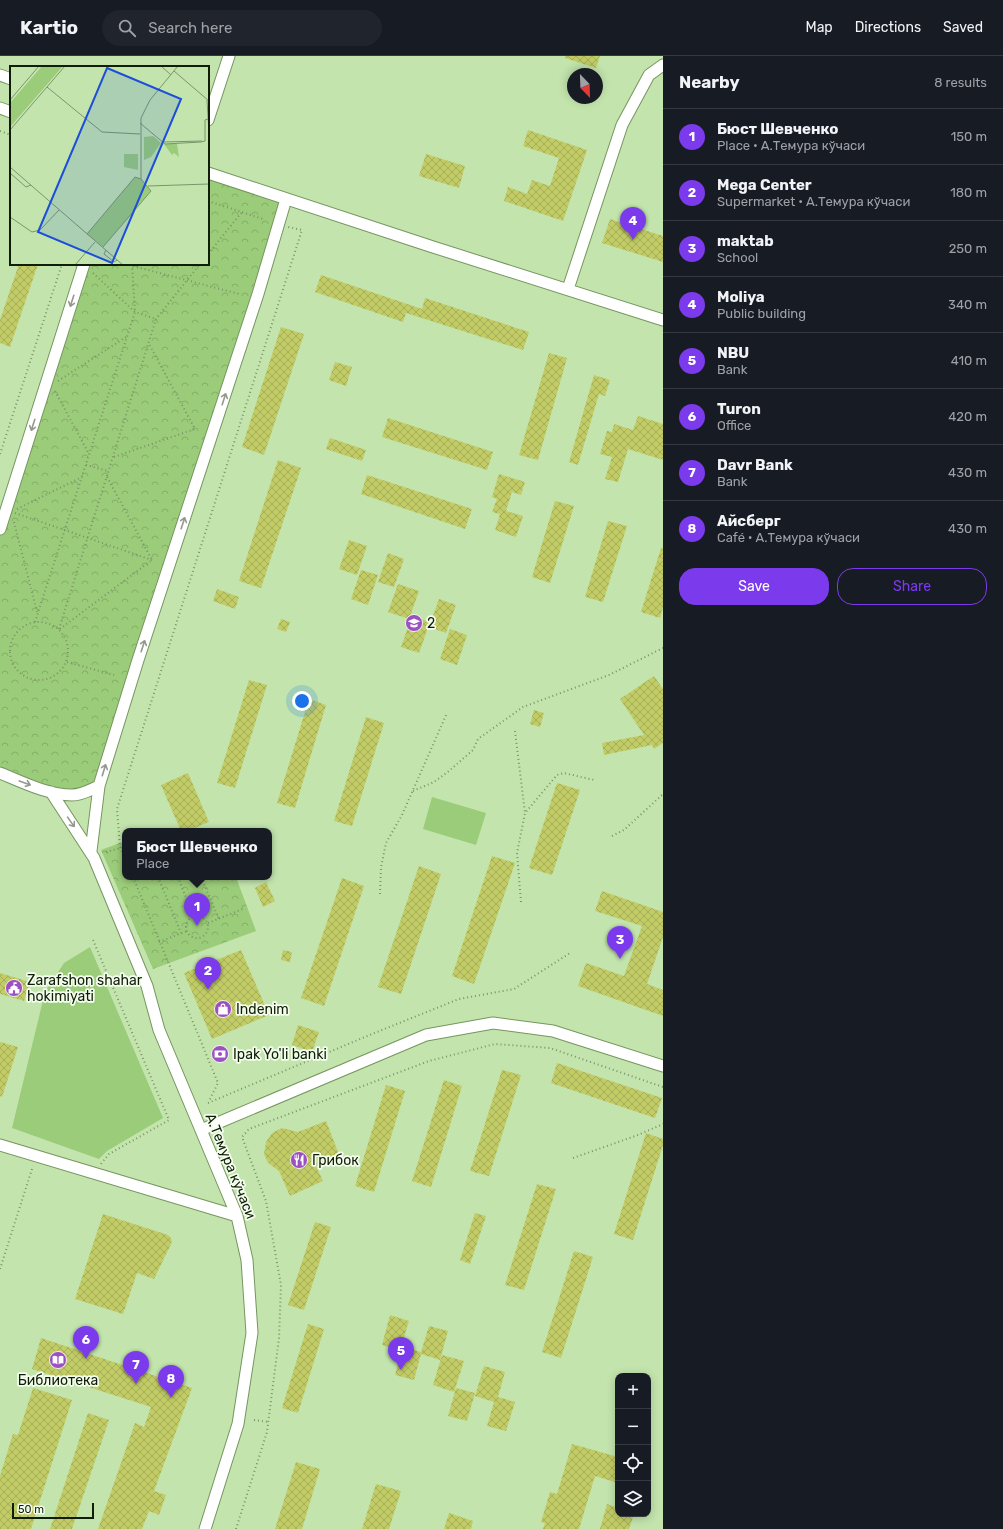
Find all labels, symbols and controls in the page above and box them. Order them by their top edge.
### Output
search box [102,10,382,46]
text: Kartio [20,16,78,39]
icon: search [116,17,138,39]
text: Search here [148,19,232,37]
text: Map [806,19,833,36]
text: Directions [855,19,921,36]
text: Saved [943,19,983,36]
inset map [10,66,209,265]
north arrow [567,68,603,104]
text: Nearby [679,72,740,92]
text: 8 results [934,75,987,90]
text: Бюст Шевченко [717,120,839,138]
text: 1 [689,129,695,144]
text: 150 m [951,129,987,144]
text: Place · А.Темура кўчаси [717,138,865,153]
text: Mega Center [717,176,812,194]
text: 2 [688,185,696,200]
text: 180 m [950,185,987,200]
text: Supermarket · А.Темура кўчаси [717,194,910,209]
pin: 4 [620,207,646,240]
text: maktab [717,232,774,250]
text: 3 [688,241,696,256]
text: 250 m [949,241,987,256]
text: School [717,250,758,265]
text: Moliya [717,288,765,306]
one-way arrow [68,295,76,307]
text: 4 [688,297,696,312]
text: 340 m [948,297,987,312]
text: Public building [717,306,806,321]
text: NBU [717,344,749,362]
text: 5 [688,353,696,368]
text: 410 m [951,353,987,368]
text: Bank [717,362,747,377]
one-way arrow [221,393,228,406]
text: Turon [717,400,761,418]
text: 6 [688,409,696,424]
text: 420 m [948,409,987,424]
one-way arrow [29,418,36,431]
text: Office [717,418,751,433]
text: Davr Bank [717,456,793,474]
text: 7 [688,465,696,480]
text: 430 m [948,465,987,480]
text: Bank [717,474,747,489]
text: Айсберг [717,512,781,530]
one-way arrow [180,516,187,529]
text: 8 [688,521,696,536]
text: 430 m [948,521,987,536]
text: Café · А.Темура кўчаси [717,530,860,545]
button: Save [679,568,829,605]
button: Share [837,568,987,605]
school or university icon: 2 [404,613,424,633]
place label: 2 [427,615,435,632]
one-way arrow [140,640,147,653]
your location [292,691,312,711]
one-way arrow [101,764,108,777]
one-way arrow [19,779,31,787]
one-way arrow [67,816,75,827]
popup [122,828,272,880]
text: Бюст Шевченко [136,838,258,856]
text: Place [136,856,169,871]
pin: 1 [184,893,210,926]
pin: 3 [607,926,633,959]
pin: 2 [195,957,221,990]
place label: Zarafshon shahar hokimiyati [27,972,143,1005]
public building icon: Zarafshon shahar hokimiyati [4,978,24,998]
shop icon: Indenim [213,999,233,1019]
place label: Indenim [236,1001,289,1018]
bank icon: Ipak Yo'li banki [210,1044,230,1064]
place label: Ipak Yo'li banki [233,1046,327,1063]
street label: А.Темура кўчаси [202,1111,259,1221]
restaurant icon: Грибок [289,1150,309,1170]
place label: Грибок [312,1152,359,1169]
pin: 6 [73,1326,99,1359]
pin: 5 [388,1337,414,1370]
library icon: Библиотека [48,1350,68,1370]
pin: 7 [123,1351,149,1384]
pin: 8 [158,1365,184,1398]
place label: Библиотека [18,1372,98,1389]
map controls [615,1373,651,1517]
button: + [615,1373,651,1409]
button: − [615,1409,651,1445]
button: locate [615,1445,651,1481]
button: layers [615,1481,651,1517]
scale bar [12,1501,94,1520]
text: 50 m [18,1503,44,1516]

